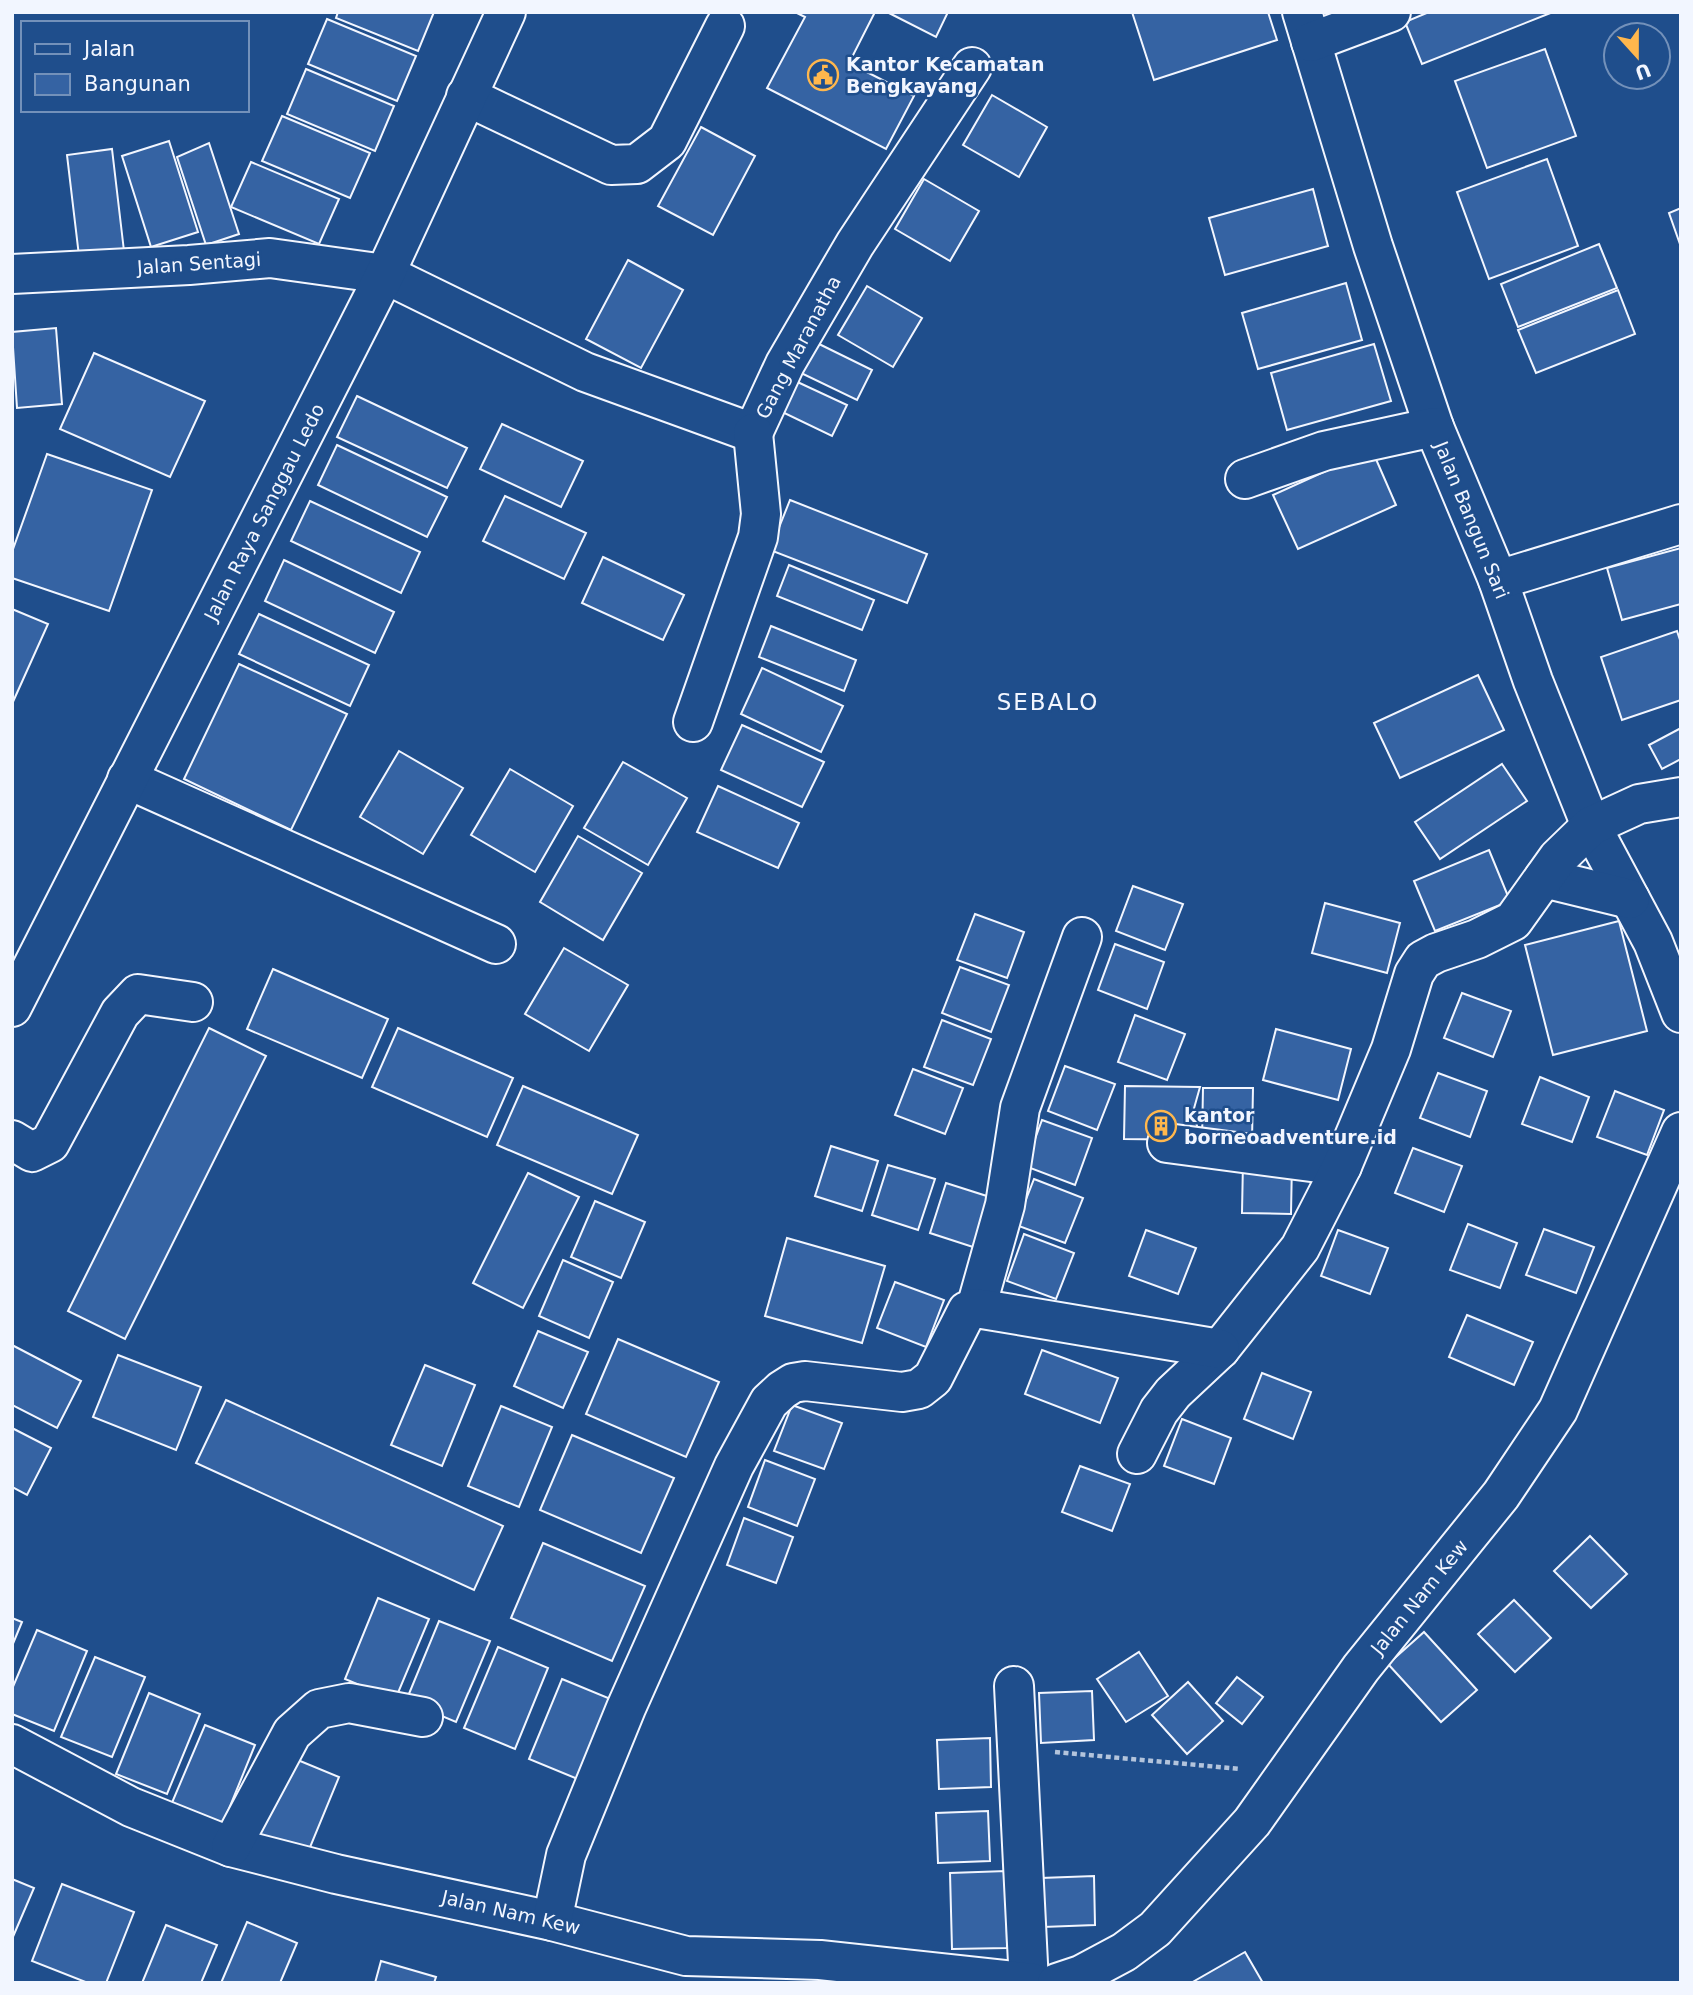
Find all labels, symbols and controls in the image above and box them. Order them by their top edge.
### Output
legend [21,21,248,112]
north arrow [1602,21,1672,91]
text: Jalan [82,37,135,61]
place label: Kantor Kecamatan Bengkayang [846,53,1045,97]
public building icon: Kantor Kecamatan Bengkayang [806,58,840,92]
text: U [1632,59,1654,85]
text: Bangunan [84,72,191,96]
street label: Jalan Sentagi [135,248,262,278]
street label: Gang Maranatha [751,272,845,422]
street label: Jalan Raya Sanggau Ledo [199,400,328,625]
street label: Jalan Bangun Sari [1430,437,1514,602]
district label: SEBALO [997,689,1099,715]
place label: kantor borneoadventure.id [1184,1104,1397,1148]
building icon: kantor borneoadventure.id [1144,1109,1178,1143]
street label: Jalan Nam Kew [1365,1535,1472,1660]
street label: Jalan Nam Kew [439,1885,582,1939]

